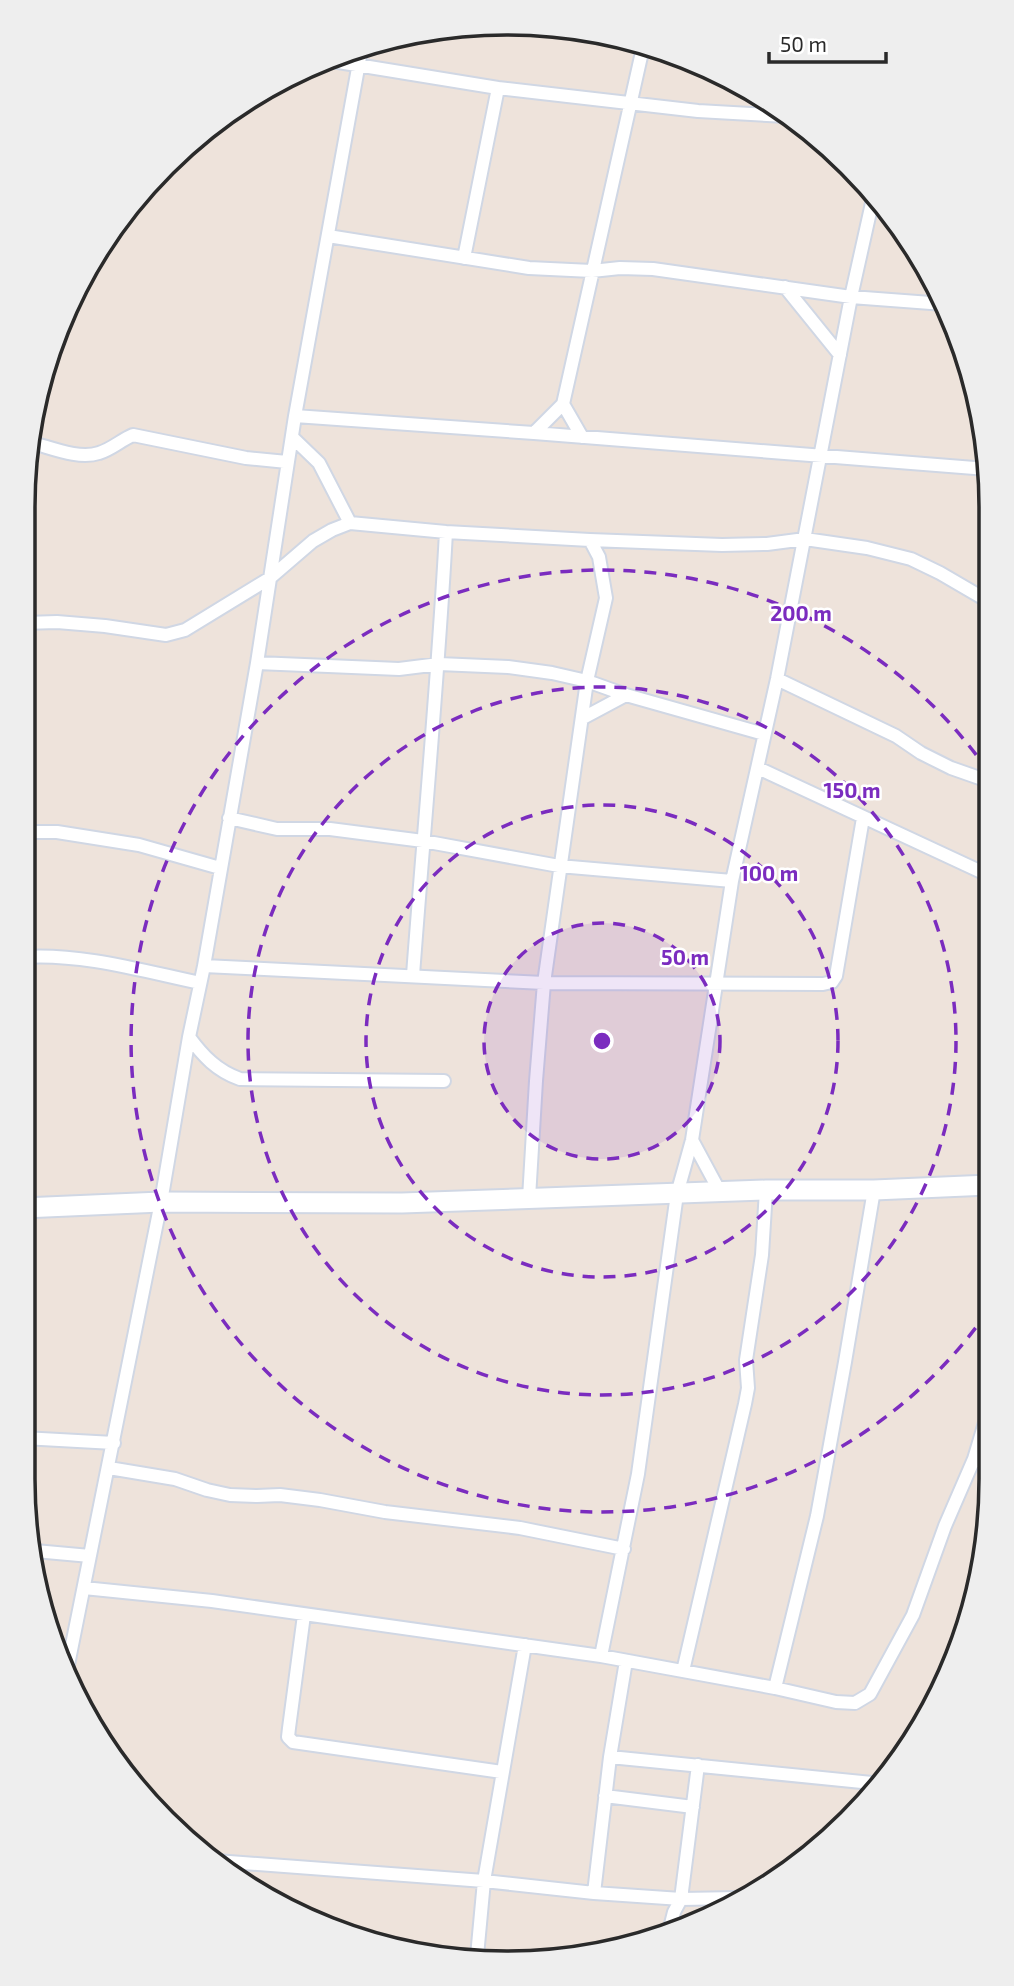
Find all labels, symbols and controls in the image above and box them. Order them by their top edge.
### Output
scale bar [769,21,886,65]
text: 50 m [780,31,827,56]
text: 200 m [770,600,832,625]
text: 150 m [824,777,880,802]
text: 100 m [740,860,798,885]
text: 50 m [661,944,709,969]
centre of rings [590,1029,614,1053]

